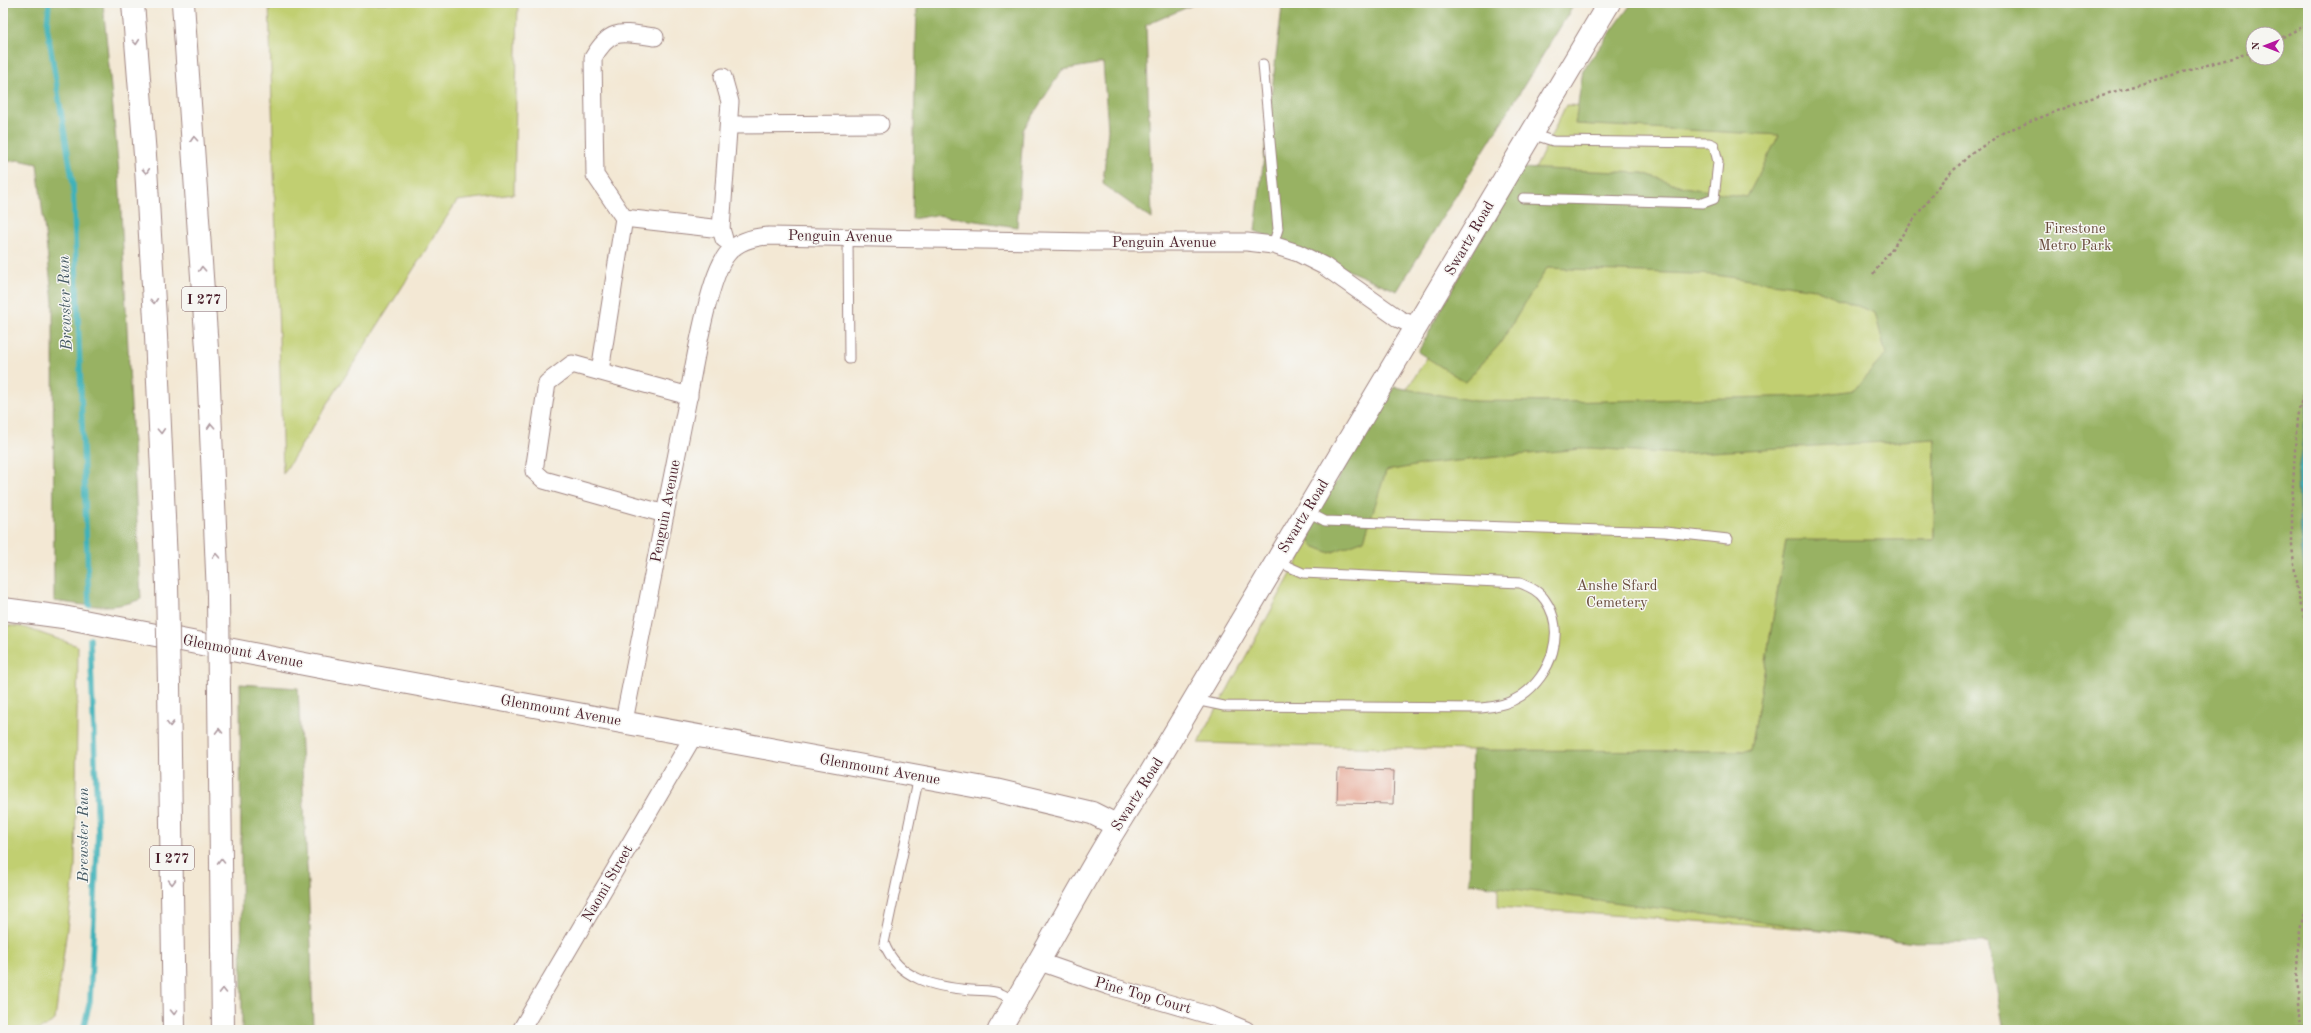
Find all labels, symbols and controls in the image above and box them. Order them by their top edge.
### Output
north arrow [2245,26,2285,66]
one-way arrow [131,39,140,45]
text: N [2251,41,2262,50]
one-way arrow [189,136,198,142]
one-way arrow [142,168,151,174]
street label: Swartz Road [1443,199,1498,279]
park label: Firestone Metro Park [2038,222,2112,254]
street label: Penguin Avenue [788,229,892,246]
street label: Penguin Avenue [1112,236,1216,251]
water label: Brewster Run [56,255,76,352]
one-way arrow [198,266,207,272]
road number: I 277 [182,287,226,311]
one-way arrow [150,298,159,304]
one-way arrow [206,423,215,429]
one-way arrow [157,428,165,434]
street label: Penguin Avenue [649,458,684,564]
street label: Swartz Road [1276,477,1332,556]
one-way arrow [212,553,221,559]
park label: Anshe Sfard Cemetery [1577,579,1658,611]
street label: Glenmount Avenue [181,633,304,672]
street label: Glenmount Avenue [499,693,622,730]
one-way arrow [166,721,174,727]
one-way arrow [215,728,223,734]
street label: Glenmount Avenue [818,752,941,789]
street label: Swartz Road [1110,755,1167,834]
water label: Brewster Run [76,787,92,884]
street label: Naomi Street [580,843,636,925]
road number: I 277 [150,846,194,870]
one-way arrow [217,858,225,864]
one-way arrow [168,879,176,885]
street label: Pine Top Court [1093,976,1192,1017]
one-way arrow [218,988,227,994]
one-way arrow [170,1009,178,1015]

